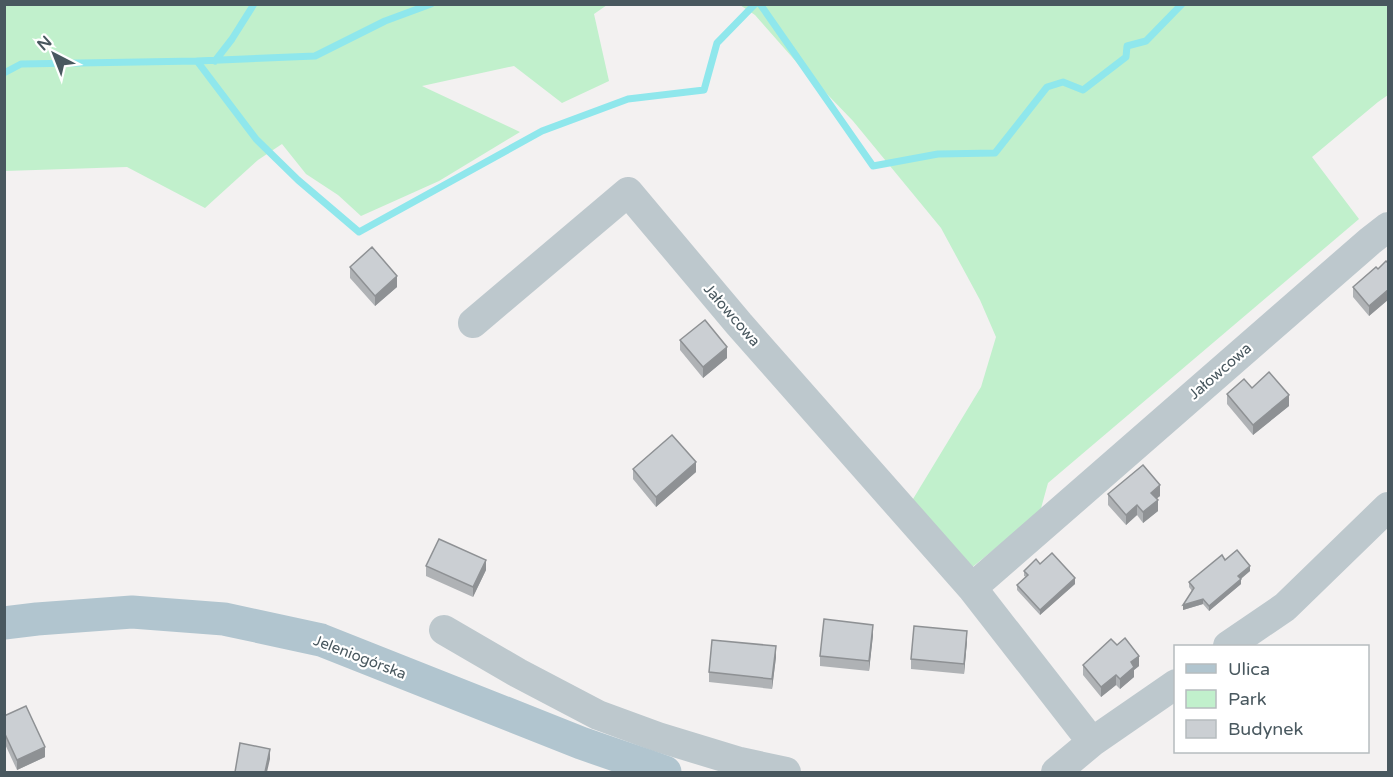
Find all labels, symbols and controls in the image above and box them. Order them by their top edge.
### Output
north arrow [24,24,84,84]
text: N [33,32,56,55]
street label: Jałowcowa [700,280,764,350]
street label: Jałowcowa [1185,339,1255,403]
street label: Jeleniogórska [311,631,409,683]
legend [1174,645,1369,753]
text: Ulica [1228,658,1270,680]
text: Park [1228,688,1267,710]
text: Budynek [1228,718,1303,740]

